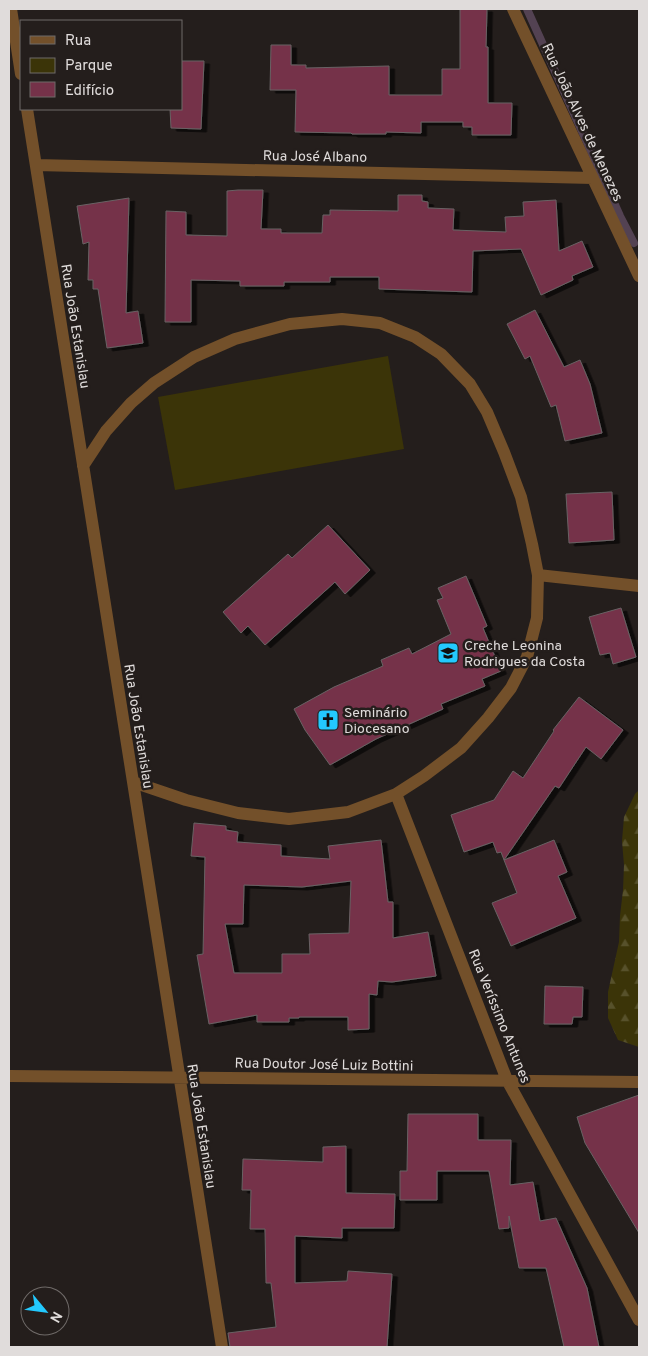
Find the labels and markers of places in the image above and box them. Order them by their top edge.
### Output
place label: Creche Leonina Rodrigues da Costa [464,638,585,671]
school or university icon: Creche Leonina Rodrigues da Costa [436,641,460,665]
place label: Seminário Diocesano [344,705,410,738]
church icon: Seminário Diocesano [316,708,340,732]

